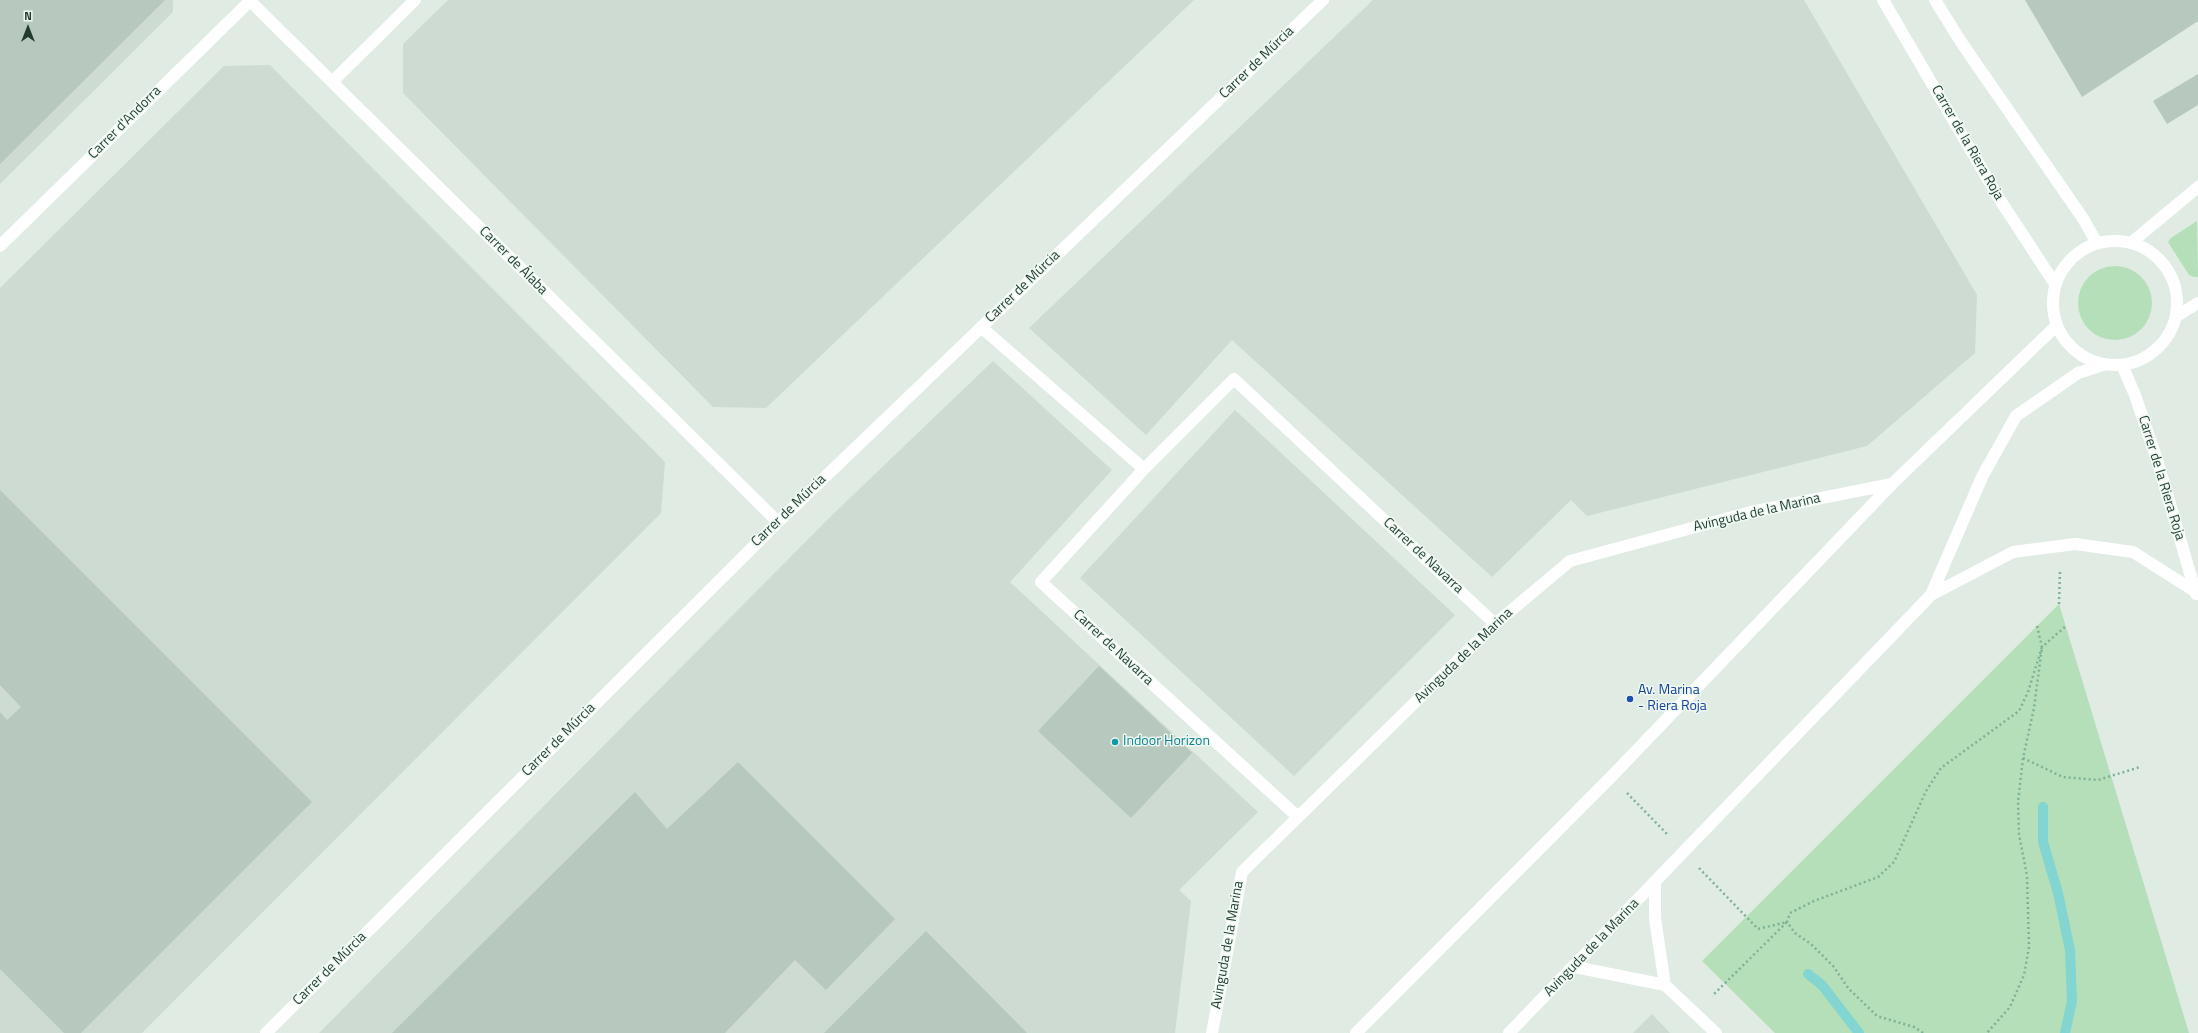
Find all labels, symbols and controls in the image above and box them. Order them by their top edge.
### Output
north arrow [8,8,48,48]
text: N [24,8,32,24]
street label: Carrer de Múrcia [1216,23,1298,103]
street label: Carrer d'Andorra [85,83,165,163]
street label: Carrer de la Riera Roja [1927,83,2007,203]
street label: Carrer de Álaba [475,223,551,299]
street label: Carrer de Múrcia [982,247,1064,327]
street label: Carrer de la Riera Roja [2134,414,2188,542]
street label: Carrer de Múrcia [748,471,830,551]
street label: Avinguda de la Marina [1692,490,1822,536]
street label: Carrer de Navarra [1379,515,1467,597]
street label: Avinguda de la Marina [1412,605,1516,707]
street label: Carrer de Navarra [1069,607,1157,689]
place label: Av. Marina - Riera Roja [1638,683,1707,716]
marker: Av. Marina - Riera Roja [1625,694,1635,704]
street label: Carrer de Múrcia [519,700,599,780]
place label: Indoor Horizon [1123,734,1210,750]
marker: Indoor Horizon [1110,737,1120,747]
street label: Avinguda de la Marina [1208,880,1248,1010]
street label: Avinguda de la Marina [1541,896,1643,1000]
street label: Carrer de Múrcia [290,929,370,1009]

